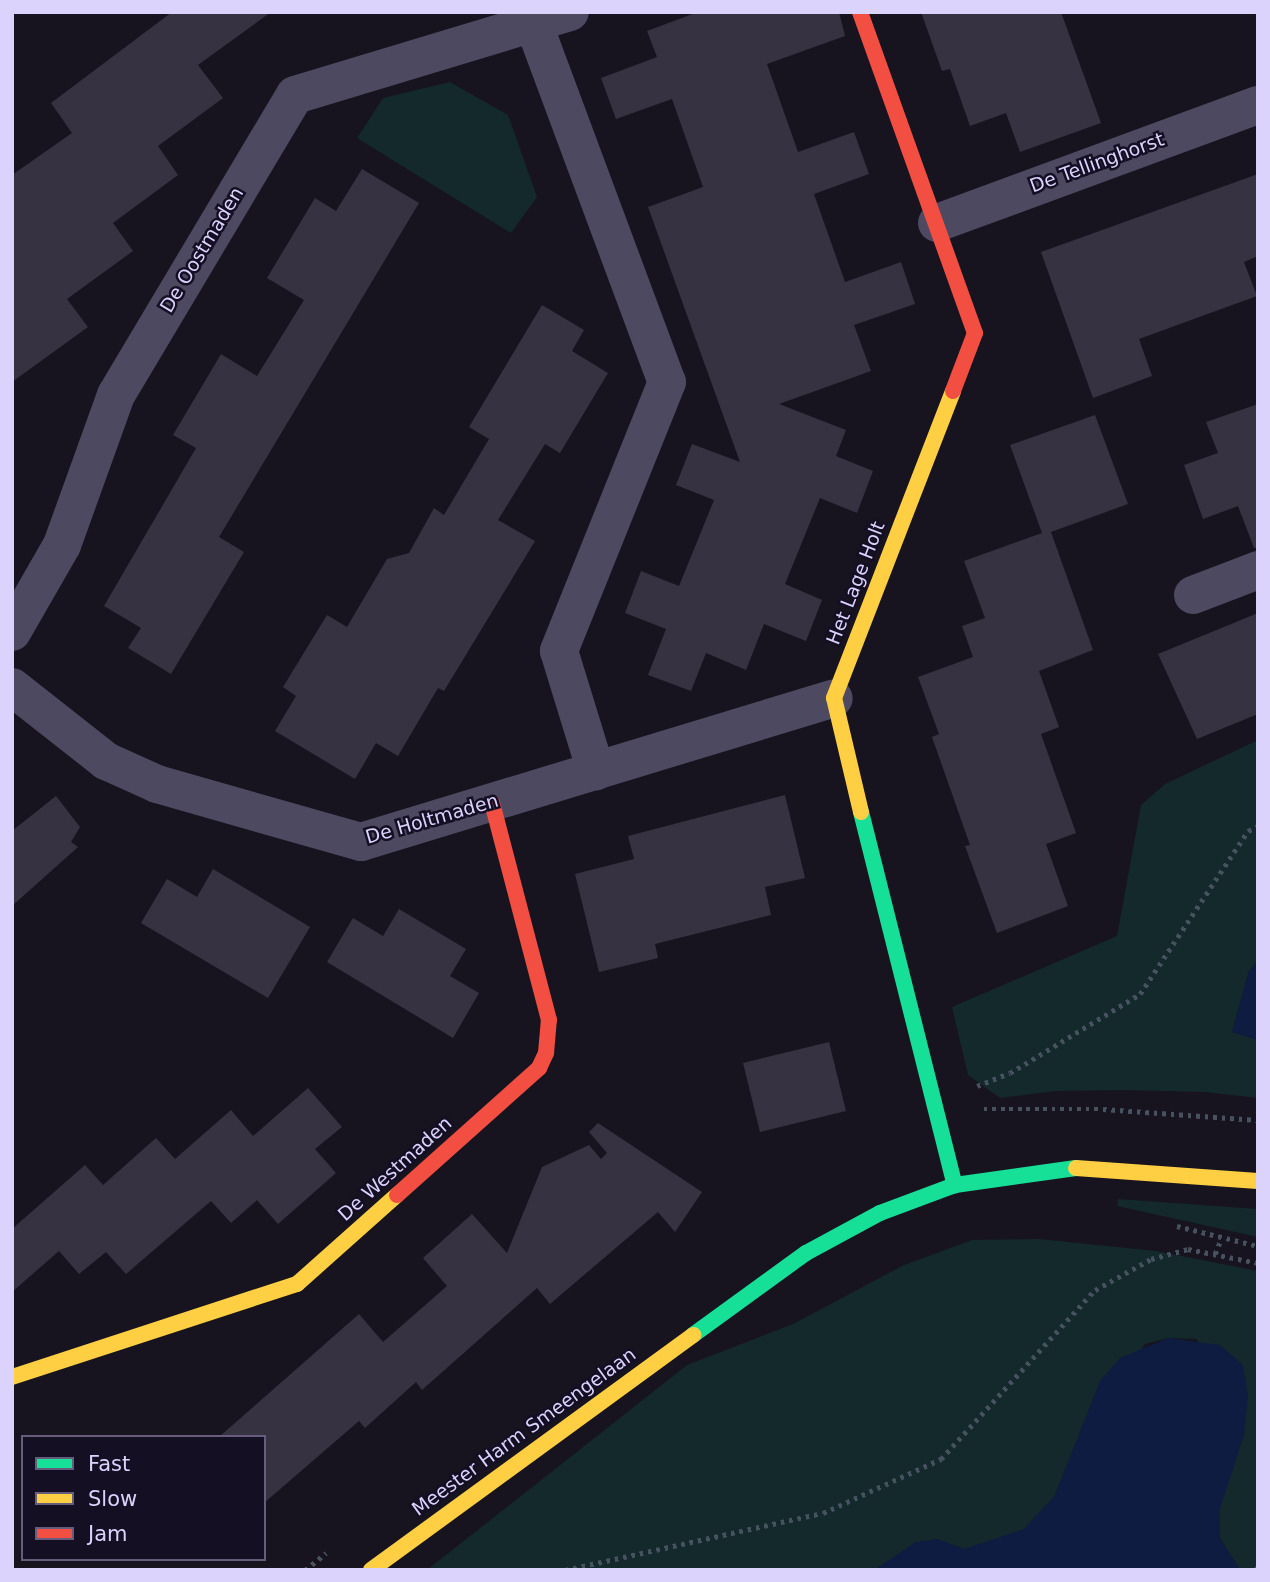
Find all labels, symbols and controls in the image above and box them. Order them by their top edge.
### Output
street label: De Tellinghorst [1027,128,1167,198]
street label: De Oostmaden [156,183,248,317]
street label: Het Lage Holt [822,518,890,648]
street label: De Holtmaden [363,789,501,849]
street label: De Westmaden [333,1112,457,1226]
street label: Meester Harm Smeengelaan [408,1343,640,1521]
legend [21,1435,266,1561]
text: Fast [88,1452,130,1476]
text: Slow [88,1487,137,1511]
text: Jam [88,1522,128,1546]

